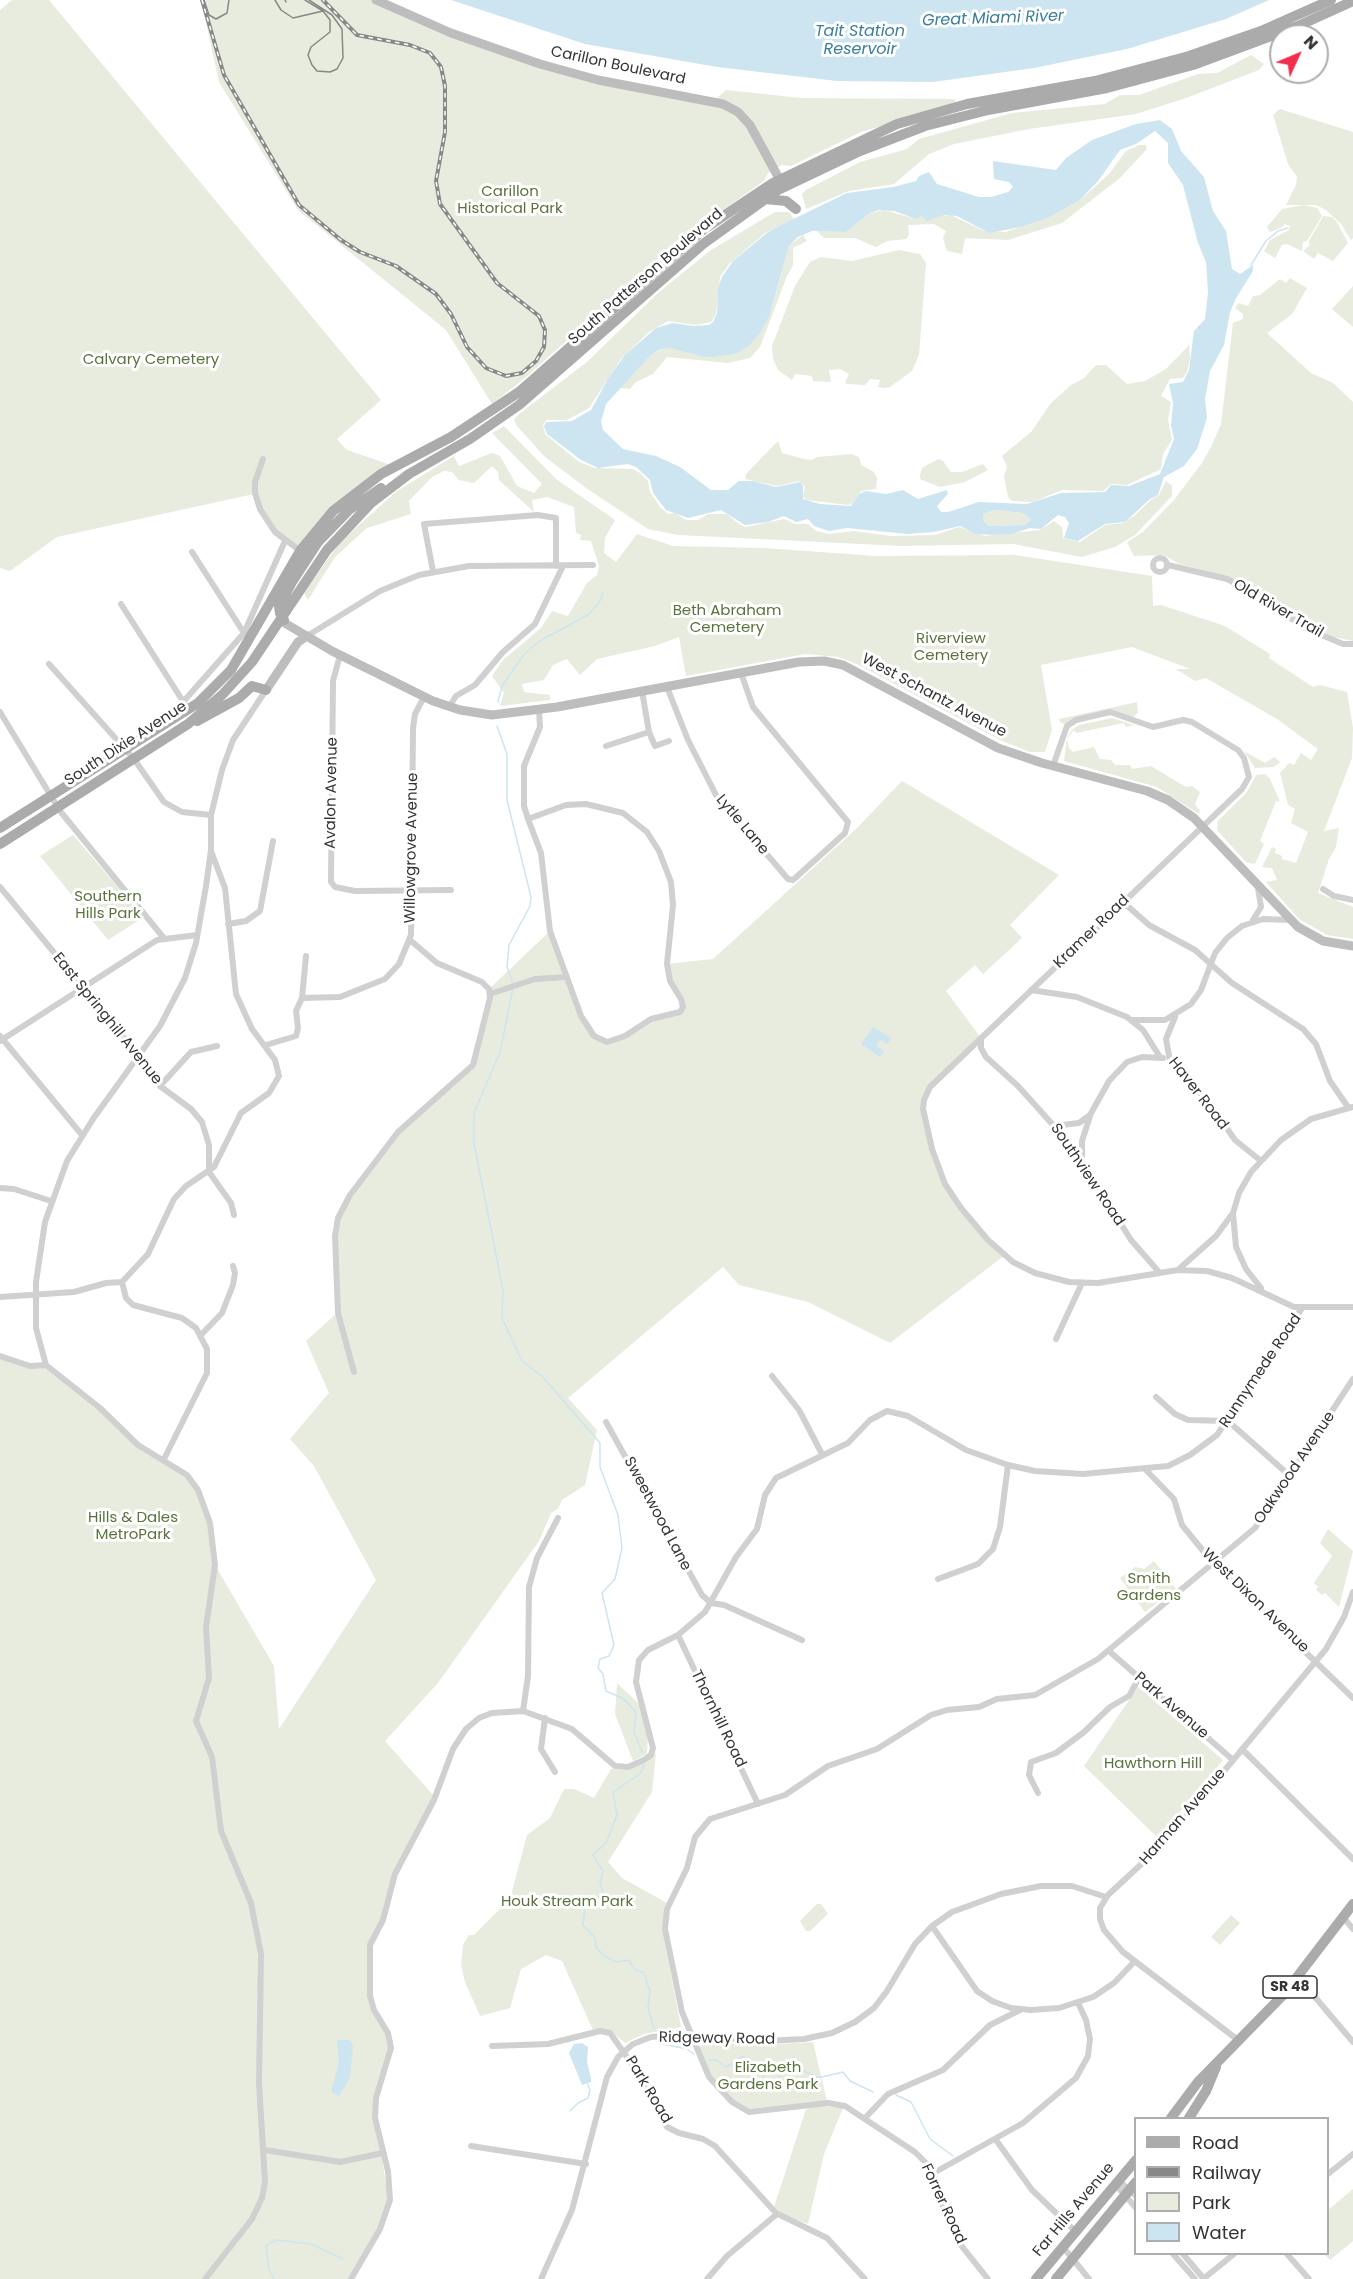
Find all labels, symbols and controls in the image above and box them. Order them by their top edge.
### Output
water label: Great Miami River [922,7,1064,31]
water label: Tait Station Reservoir [815,22,905,60]
north arrow [1269,24,1329,84]
text: N [1298,30,1323,55]
street label: Carillon Boulevard [549,43,687,89]
park label: Carillon Historical Park [457,183,563,218]
street label: South Patterson Boulevard [565,205,727,349]
park label: Calvary Cemetery [83,351,219,369]
street label: Old River Trail [1230,576,1326,642]
park label: Beth Abraham Cemetery [673,602,781,637]
park label: Riverview Cemetery [914,630,988,665]
street label: West Schantz Avenue [859,650,1009,742]
street label: South Dixie Avenue [62,698,190,790]
street label: Avalon Avenue [322,737,342,849]
street label: Willowgrove Avenue [402,772,422,924]
street label: Lytle Lane [712,791,772,859]
park label: Southern Hills Park [74,888,142,923]
street label: Kramer Road [1050,891,1134,973]
street label: East Springhill Avenue [48,950,166,1088]
street label: Haver Road [1164,1054,1232,1134]
street label: Southview Road [1046,1120,1128,1230]
street label: Runnymede Road [1216,1311,1306,1431]
street label: Oakwood Avenue [1251,1408,1339,1528]
street label: Sweetwood Lane [619,1454,695,1574]
park label: Hills & Dales MetroPark [88,1509,178,1544]
street label: West Dixon Avenue [1198,1545,1312,1657]
park label: Smith Gardens [1117,1570,1181,1605]
street label: Thornhill Road [687,1667,749,1771]
street label: Park Avenue [1130,1669,1212,1743]
park label: Hawthorn Hill [1104,1755,1202,1773]
street label: Harman Avenue [1136,1765,1230,1869]
park label: Houk Stream Park [501,1893,633,1911]
road number: SR 48 [1263,1976,1317,1998]
street label: Ridgeway Road [659,2029,775,2049]
street label: Park Road [621,2053,675,2127]
park label: Elizabeth Gardens Park [718,2059,818,2094]
legend [1134,2117,1329,2255]
text: Road [1192,2130,1239,2155]
street label: Far Hills Avenue [1030,2159,1118,2261]
text: Railway [1192,2160,1261,2185]
street label: Forrer Road [917,2161,969,2247]
text: Park [1192,2190,1231,2215]
text: Water [1192,2220,1246,2245]

